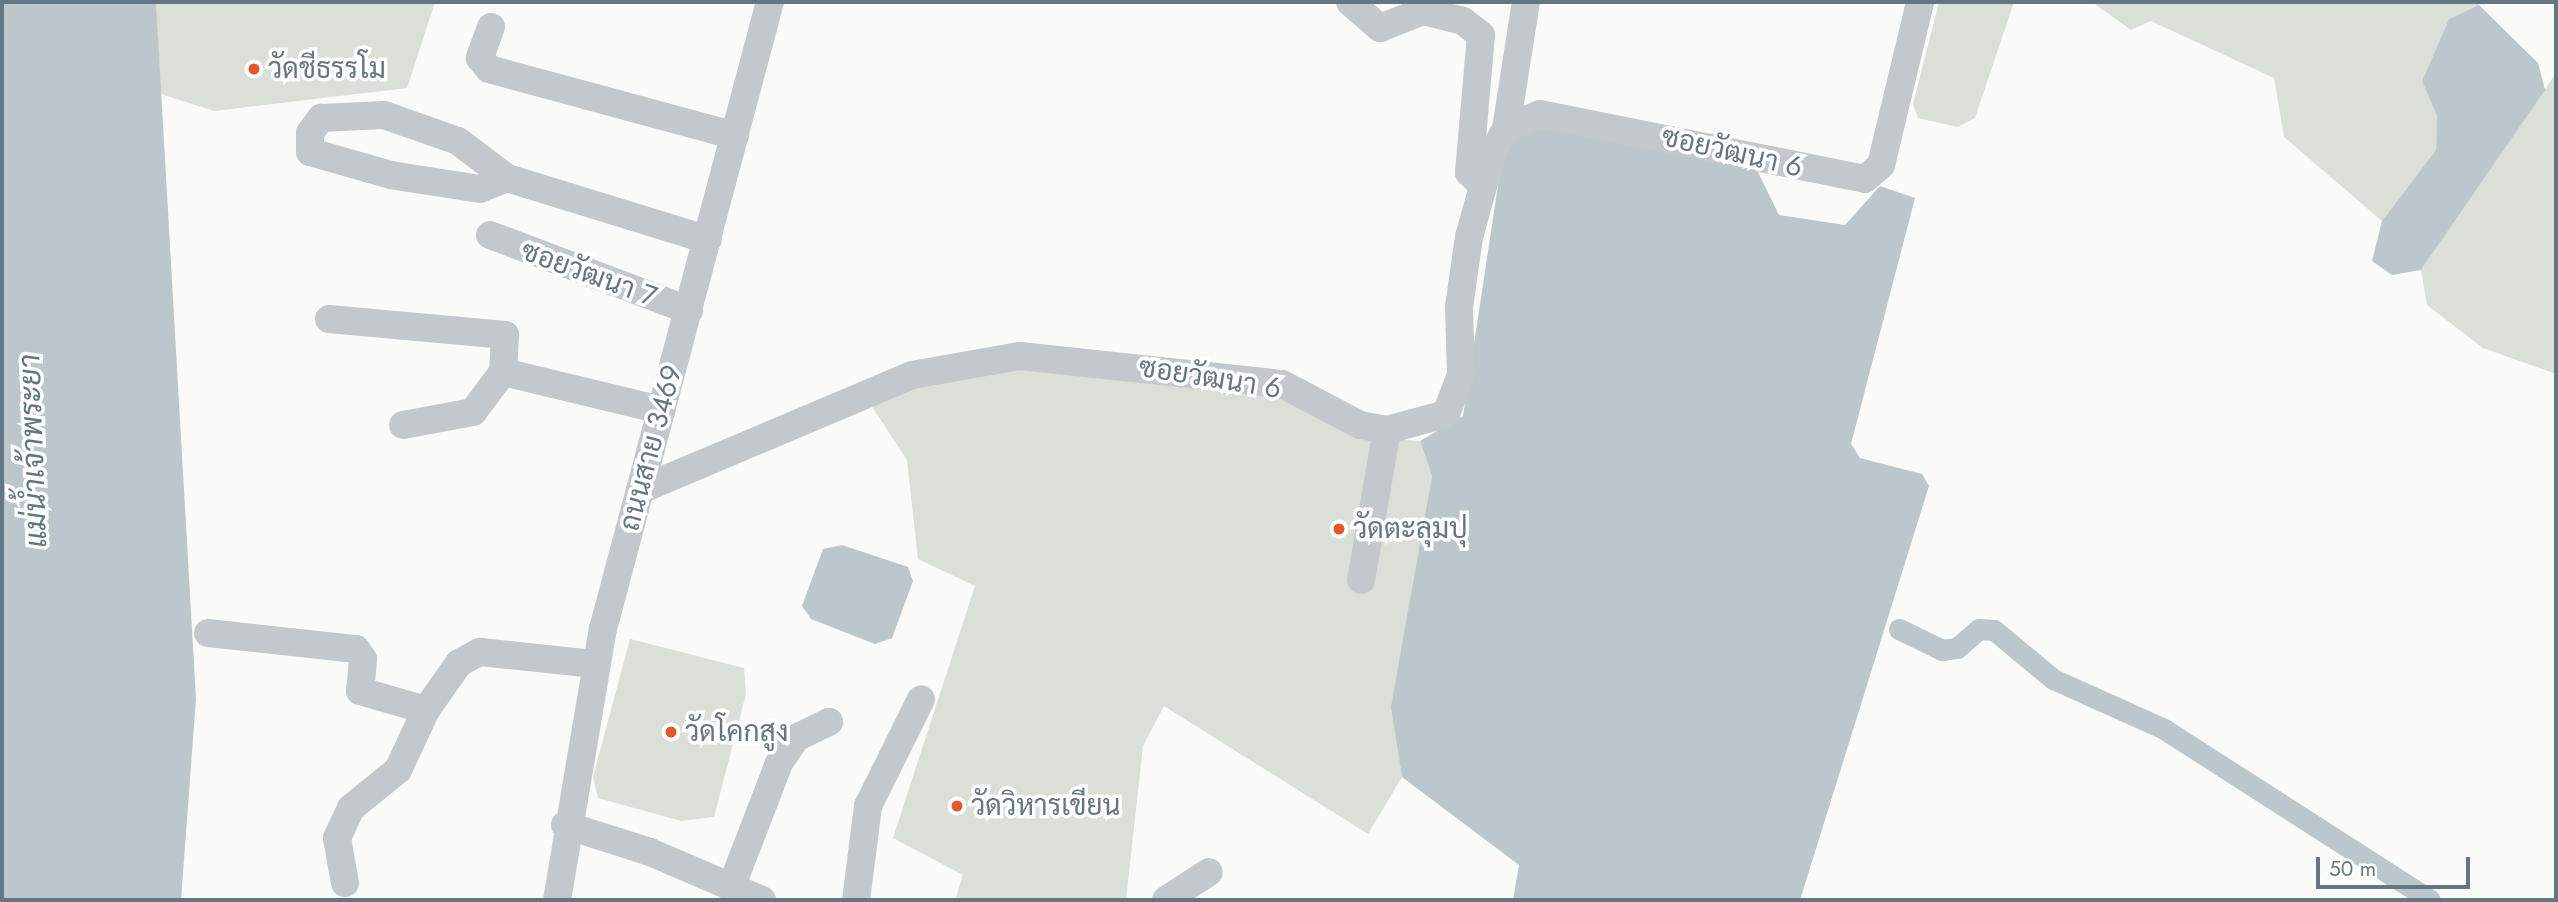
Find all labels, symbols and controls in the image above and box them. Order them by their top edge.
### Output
place label: วัดชีธรรโม [268,52,386,86]
marker: วัดชีธรรโม [246,61,262,77]
street label: ซอยวัฒนา 6 [1658,120,1806,184]
street label: ซอยวัฒนา 7 [517,234,661,314]
street label: ซอยวัฒนา 6 [1137,350,1283,406]
water label: แม่น้ำเจ้าพระยา [12,354,54,548]
street label: ถนนสาย 3469 [613,362,689,534]
place label: วัดตะลุมปุ [1353,512,1468,546]
marker: วัดตะลุมปุ [1331,521,1347,537]
place label: วัดโคกสูง [685,715,788,749]
marker: วัดโคกสูง [663,724,679,740]
place label: วัดวิหารเขียน [971,789,1120,823]
marker: วัดวิหารเขียน [949,798,965,814]
scale bar [2320,842,2474,886]
text: 50 m [2329,854,2376,884]

